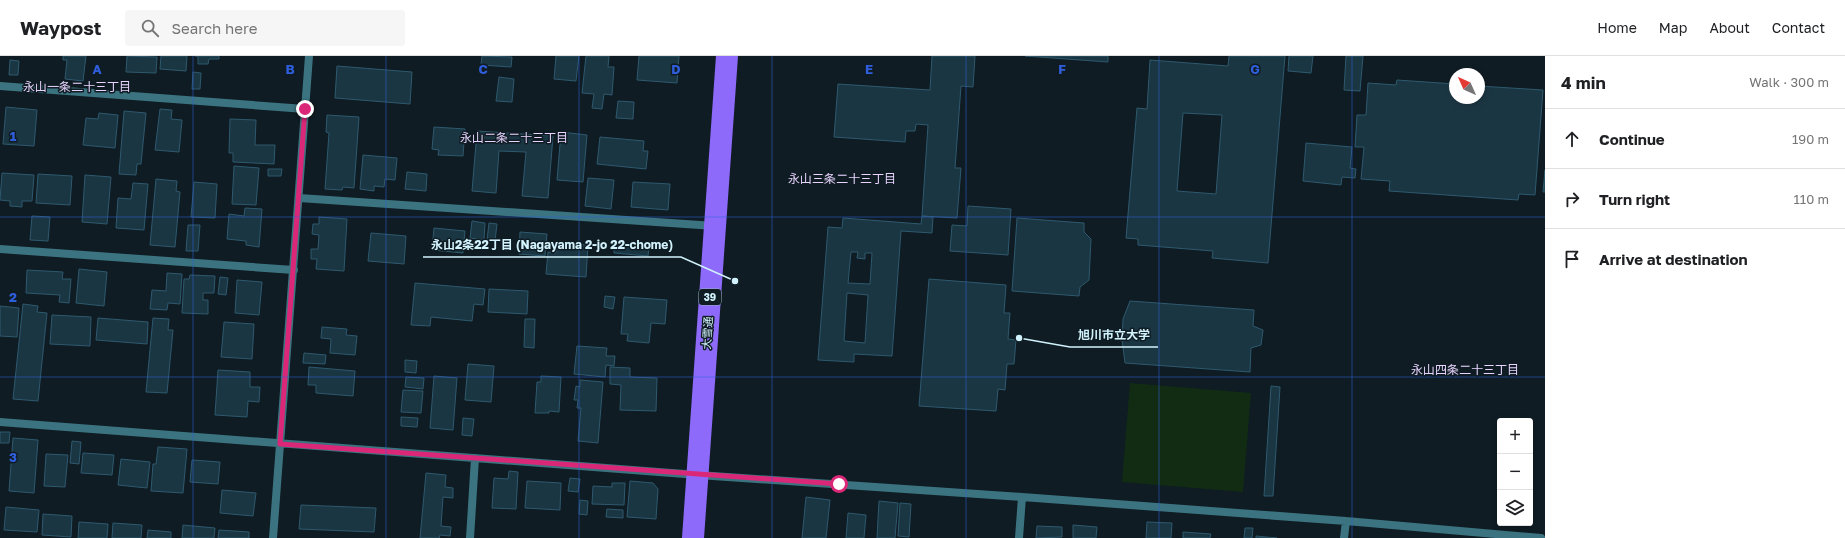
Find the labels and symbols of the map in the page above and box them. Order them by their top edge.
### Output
text: A [92,61,102,77]
text: B [285,61,295,77]
text: C [478,61,488,77]
text: D [671,61,681,77]
text: E [865,61,873,77]
text: F [1058,61,1066,77]
text: G [1250,61,1260,77]
north arrow [1449,68,1485,104]
district label: 永山一条二十三丁目 [23,79,131,94]
route end [296,100,314,118]
text: 1 [10,128,17,144]
district label: 永山二条二十三丁目 [460,130,568,145]
district label: 永山三条二十三丁目 [788,171,896,186]
callout: 永山2条22丁目 (Nagayama 2-jo 22-chome) [423,233,681,257]
text: 永山2条22丁目 (Nagayama 2-jo 22-chome) [431,237,673,252]
text: 2 [9,289,17,305]
road number: 39 [699,289,721,305]
street label: 大雪通 [699,316,715,350]
callout: 旭川市立大学 [1070,323,1158,347]
text: 旭川市立大学 [1078,327,1150,342]
district label: 永山四条二十三丁目 [1411,362,1519,377]
text: 3 [9,449,17,465]
route start [830,475,848,493]

